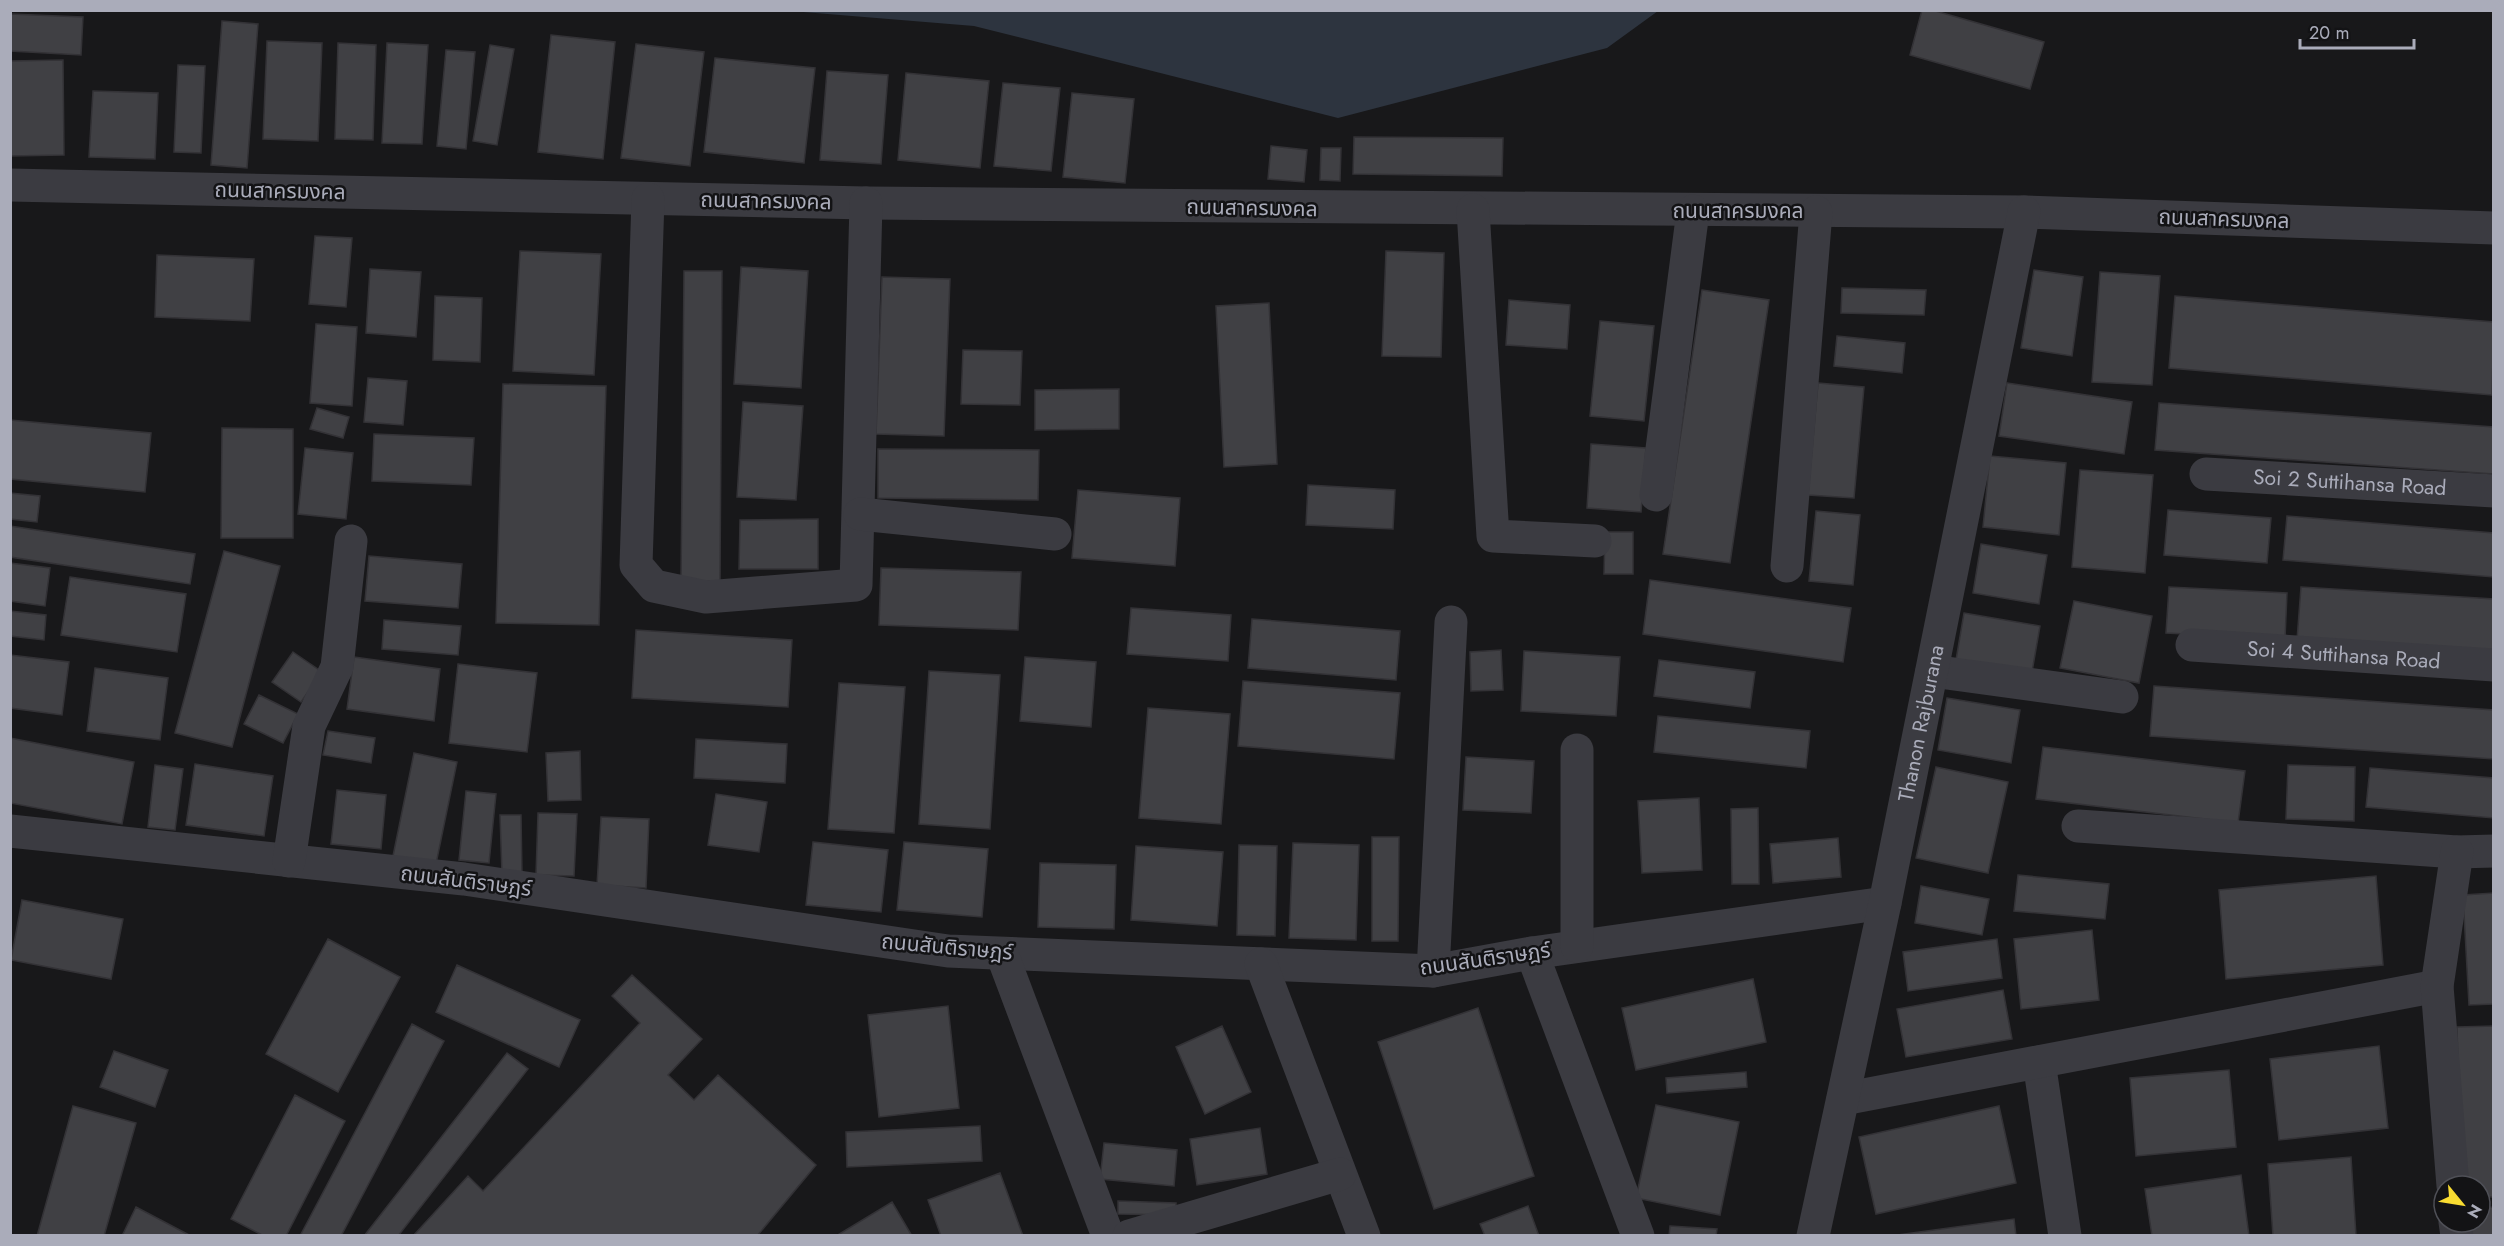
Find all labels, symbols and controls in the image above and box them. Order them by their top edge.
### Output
scale bar [2300,12,2414,50]
text: 20 m [2309,20,2349,46]
street label: ถนนสาครมงคล [214,175,346,207]
street label: ถนนสาครมงคล [700,185,832,217]
street label: ถนนสาครมงคล [1186,192,1318,224]
street label: ถนนสาครมงคล [1672,196,1804,226]
street label: ถนนสาครมงคล [2158,202,2290,236]
street label: Soi 2 Suttihansa Road [2252,462,2447,503]
street label: Soi 4 Suttihansa Road [2246,634,2441,676]
street label: Thanon Rajburana [1891,642,1952,804]
street label: ถนนสันติราษฎร์ [399,858,534,904]
street label: ถนนสันติราษฎร์ [880,926,1015,968]
street label: ถนนสันติราษฎร์ [1418,935,1553,983]
north arrow [2432,1174,2492,1234]
text: N [2461,1200,2488,1223]

